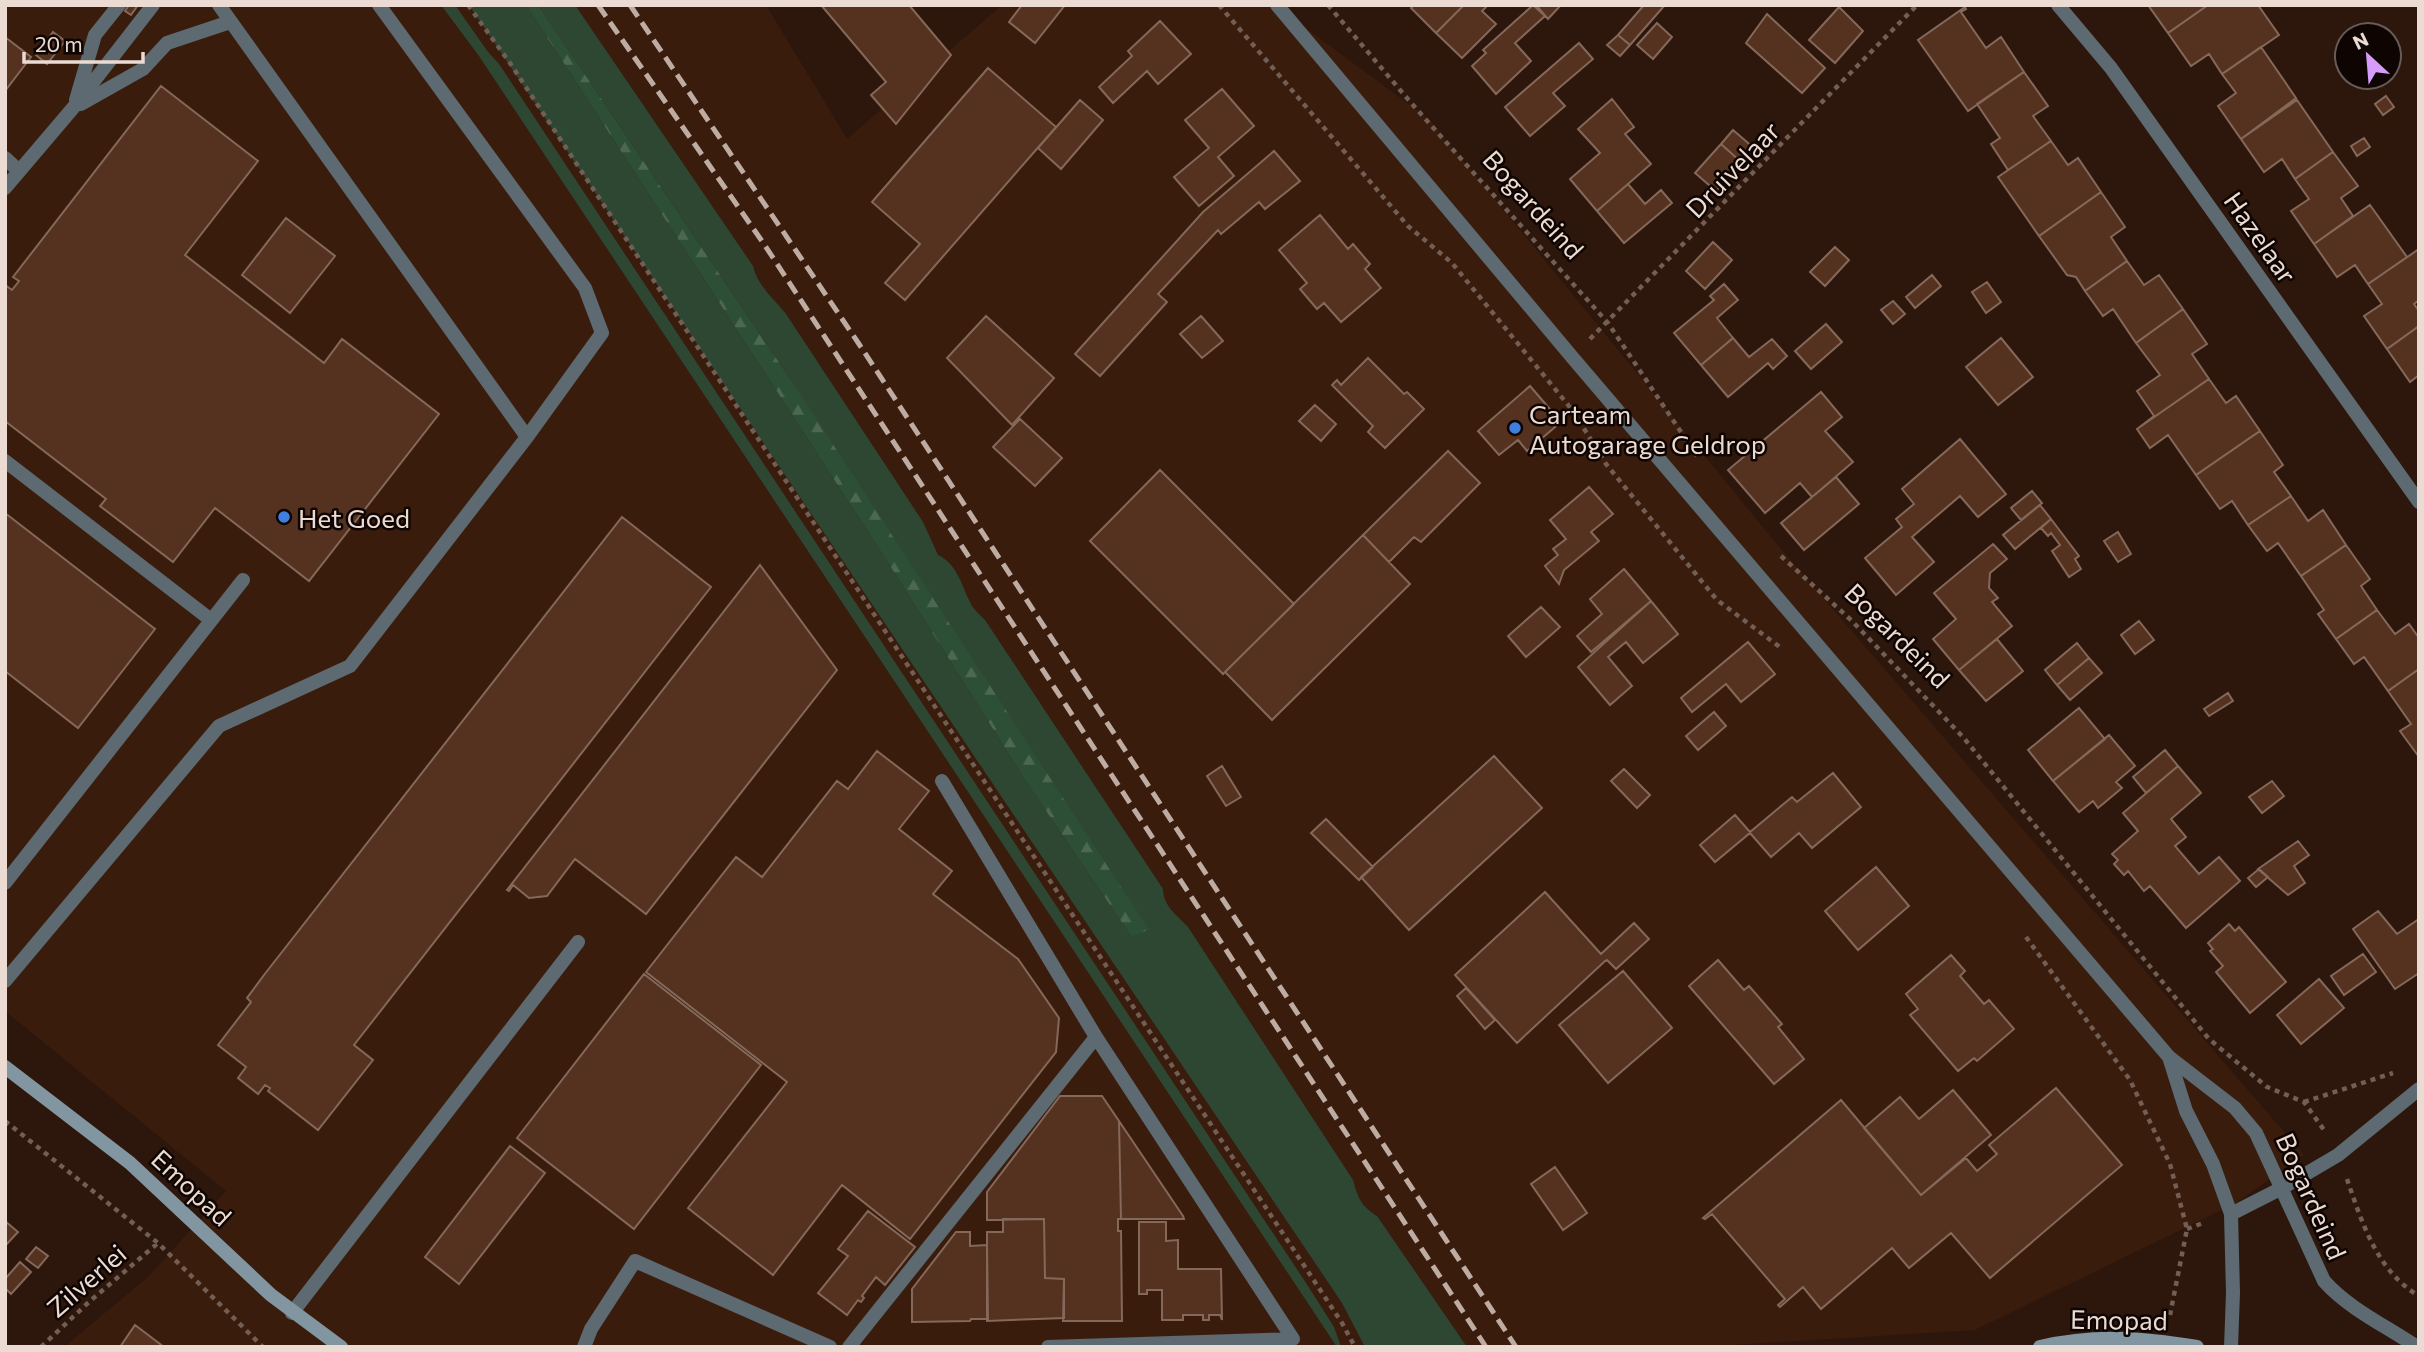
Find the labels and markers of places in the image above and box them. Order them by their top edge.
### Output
place label: Carteam Autogarage Geldrop [1529,398,1766,459]
marker: Carteam Autogarage Geldrop [1507,420,1523,436]
place label: Het Goed [298,502,410,533]
marker: Het Goed [276,509,292,525]

